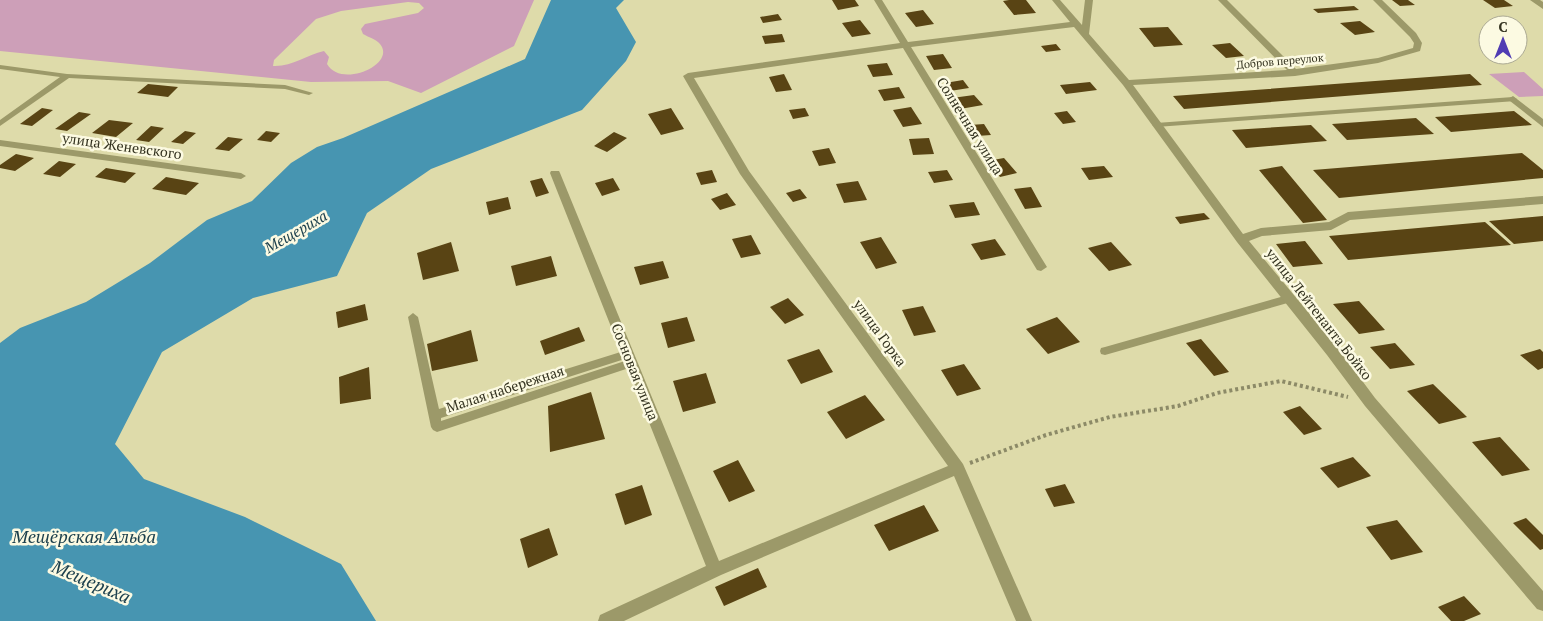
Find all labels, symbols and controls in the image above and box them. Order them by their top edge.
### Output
north arrow [1478,15,1528,65]
text: С [1498,17,1508,36]
street label: Добров переулок [1236,50,1324,72]
street label: Солнечная улица [933,73,1008,178]
street label: улица Женевского [60,128,183,163]
water label: Мещериха [260,205,330,258]
street label: улица Лейтенанта Бойко [1261,243,1377,384]
street label: улица Горка [849,294,911,370]
street label: Сосновая улица [607,320,664,423]
street label: Малая набережная [443,361,566,417]
water label: Мещёрская Альба [11,524,156,548]
water label: Мещериха [48,553,134,608]

